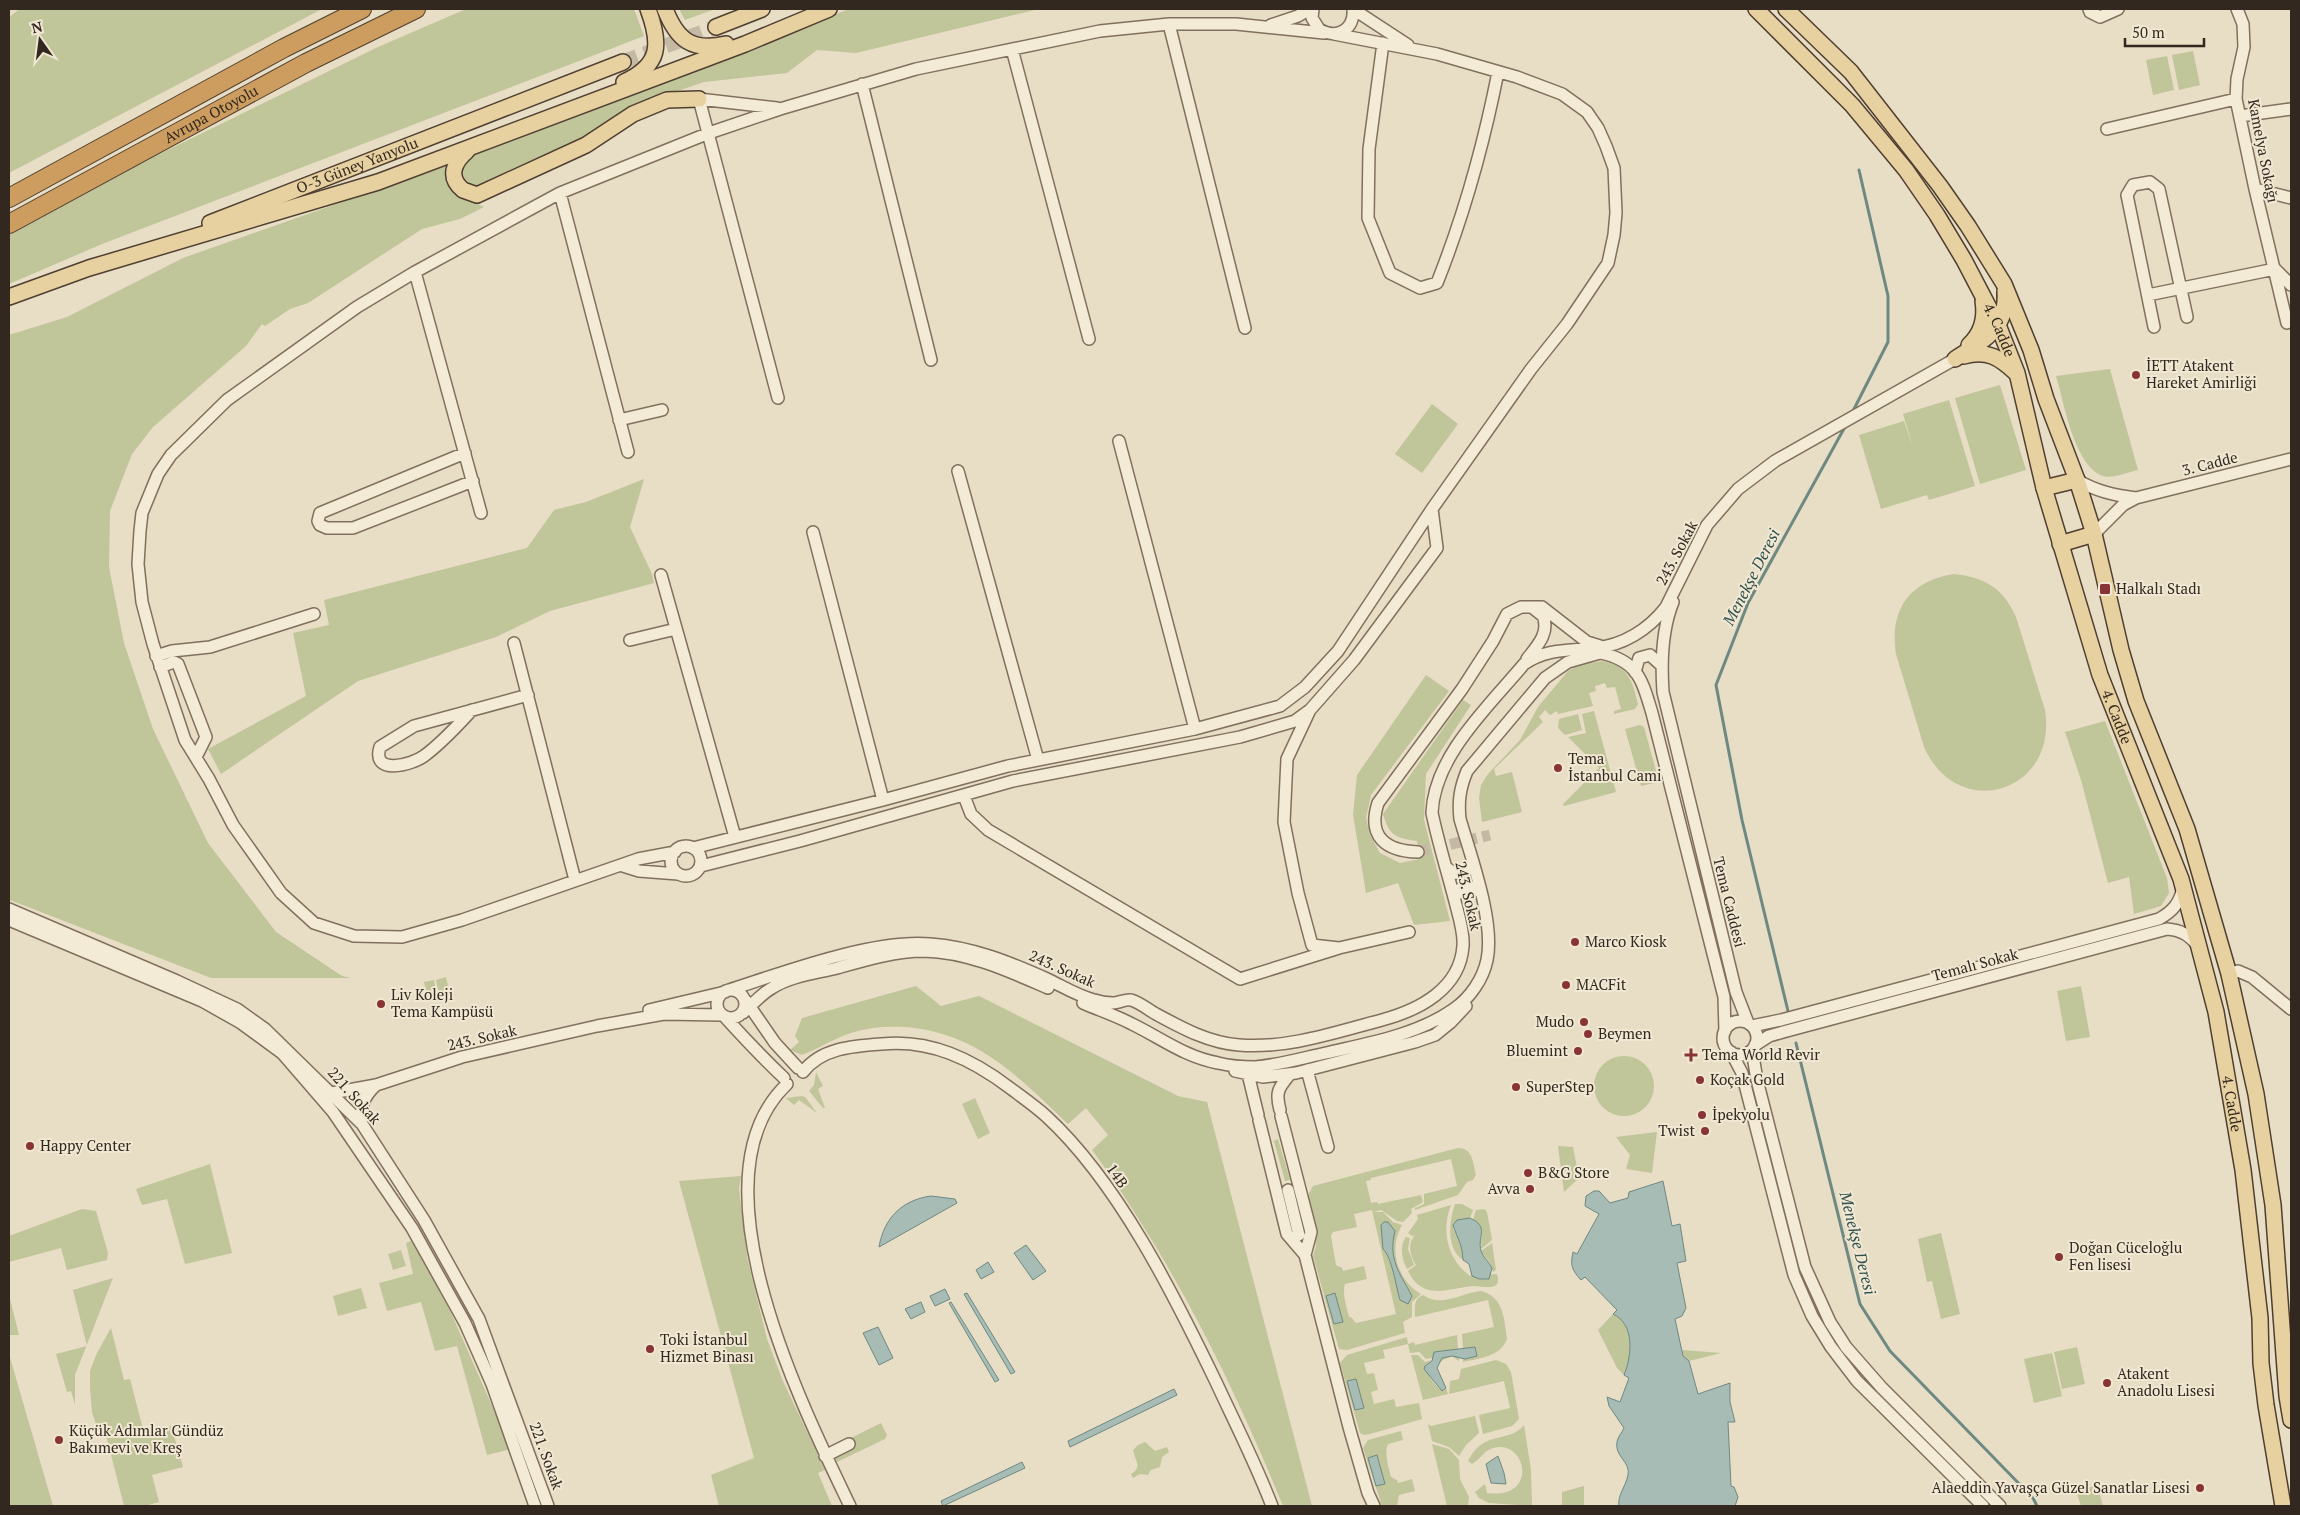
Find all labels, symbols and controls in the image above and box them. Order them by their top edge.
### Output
north arrow [15,15,65,65]
scale bar [2125,15,2204,47]
text: N [29,16,45,37]
text: 50 m [2132,22,2165,42]
street label: Avrupa Otoyolu [160,80,262,147]
street label: Kamelya Sokağı [2244,97,2284,204]
street label: O-3 Güney Yanyolu [293,132,421,197]
street label: 4. Cadde [1979,299,2021,360]
place label: İETT Atakent Hareket Amirliği [2146,355,2257,392]
marker: İETT Atakent Hareket Amirliği [2130,369,2142,381]
street label: 3. Cadde [2180,446,2240,480]
street label: 243. Sokak [1651,516,1702,588]
water label: Menekşe Deresi [1717,524,1785,630]
place label: Halkalı Stadı [2116,578,2201,598]
marker: Halkalı Stadı [2098,582,2112,596]
street label: 4. Cadde [2098,687,2137,747]
place label: Tema İstanbul Cami [1568,748,1661,785]
marker: Tema İstanbul Cami [1552,762,1564,774]
street label: Tema Caddesi [1709,854,1751,949]
street label: 243. Sokak [1451,859,1487,933]
place label: Marco Kiosk [1585,931,1667,951]
marker: Marco Kiosk [1569,936,1581,948]
street label: Temalı Sokak [1929,943,2020,985]
street label: 243. Sokak [1026,945,1099,992]
place label: MACFit [1576,974,1627,994]
marker: MACFit [1560,979,1572,991]
place label: Liv Koleji Tema Kampüsü [391,984,494,1021]
marker: Liv Koleji Tema Kampüsü [375,998,387,1010]
place label: Mudo [1536,1011,1574,1031]
marker: Mudo [1578,1016,1590,1028]
street label: 243. Sokak [445,1019,519,1055]
place label: Beymen [1598,1023,1652,1043]
marker: Beymen [1582,1028,1594,1040]
place label: Bluemint [1506,1040,1568,1060]
place label: Tema World Revir [1702,1044,1820,1064]
marker: Bluemint [1572,1045,1584,1057]
marker: Tema World Revir [1684,1048,1698,1062]
street label: 221. Sokak [324,1062,386,1128]
place label: Koçak Gold [1710,1069,1785,1089]
marker: Koçak Gold [1694,1074,1706,1086]
street label: 4. Cadde [2218,1074,2247,1133]
place label: SuperStep [1526,1076,1594,1096]
marker: SuperStep [1510,1081,1522,1093]
place label: İpekyolu [1712,1104,1770,1124]
marker: İpekyolu [1696,1109,1708,1121]
place label: Twist [1658,1120,1695,1140]
marker: Twist [1699,1125,1711,1137]
place label: Happy Center [40,1135,131,1155]
marker: Happy Center [24,1140,36,1152]
street label: 14B [1102,1159,1133,1191]
place label: B&G Store [1538,1162,1609,1182]
marker: B&G Store [1522,1167,1534,1179]
place label: Avva [1488,1178,1520,1198]
marker: Avva [1524,1183,1536,1195]
water label: Menekşe Deresi [1834,1188,1882,1297]
place label: Doğan Cüceloğlu Fen lisesi [2069,1237,2183,1274]
marker: Doğan Cüceloğlu Fen lisesi [2053,1251,2065,1263]
place label: Toki İstanbul Hizmet Binası [660,1329,754,1366]
marker: Toki İstanbul Hizmet Binası [644,1343,656,1355]
place label: Atakent Anadolu Lisesi [2117,1363,2215,1400]
marker: Atakent Anadolu Lisesi [2101,1377,2113,1389]
street label: 221. Sokak [525,1419,568,1492]
place label: Küçük Adımlar Gündüz Bakımevi ve Kreş [69,1420,224,1457]
marker: Küçük Adımlar Gündüz Bakımevi ve Kreş [53,1434,65,1446]
place label: Alaeddin Yavaşça Güzel Sanatlar Lisesi [1931,1477,2190,1497]
marker: Alaeddin Yavaşça Güzel Sanatlar Lisesi [2194,1482,2206,1494]

